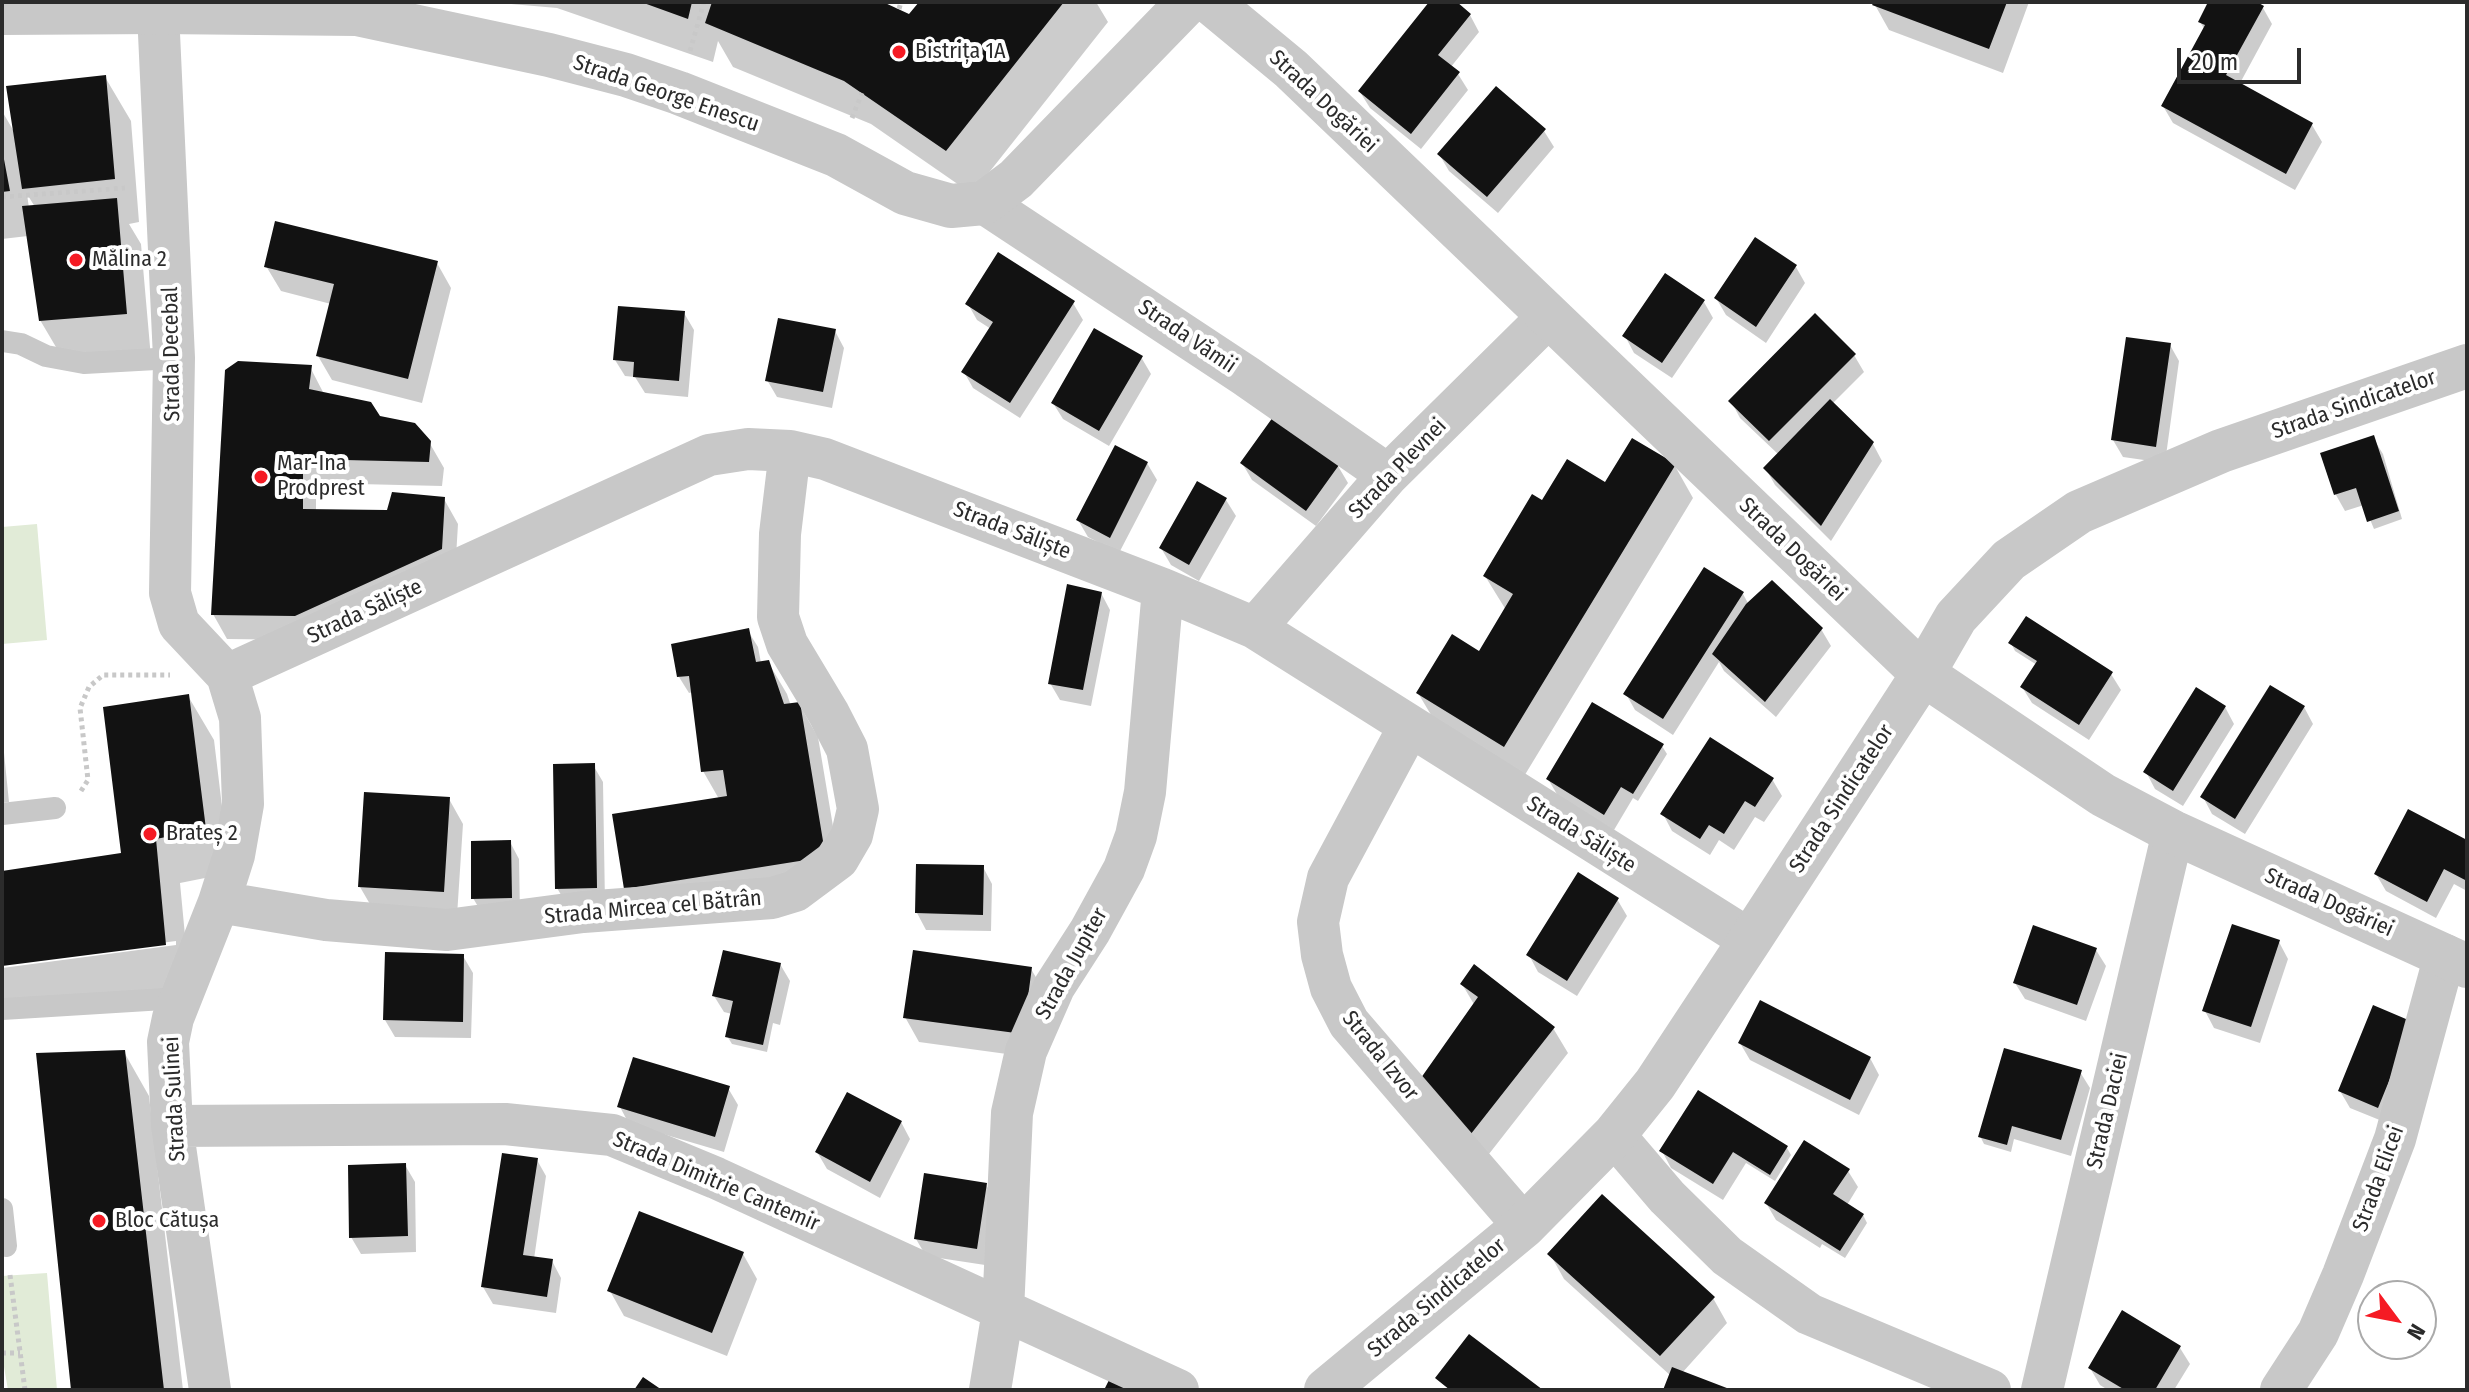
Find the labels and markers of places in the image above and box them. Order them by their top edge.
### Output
place label: Bistrița 1A [915,39,1006,65]
marker: Bistrița 1A [890,43,908,61]
place label: Mălina 2 [92,247,167,273]
marker: Mălina 2 [67,251,85,269]
place label: Mar-Ina Prodprest [277,451,365,502]
marker: Mar-Ina Prodprest [252,468,270,486]
place label: Brateș 2 [166,821,238,847]
marker: Brateș 2 [141,825,159,843]
place label: Bloc Cătușa [115,1208,219,1234]
marker: Bloc Cătușa [90,1212,108,1230]

